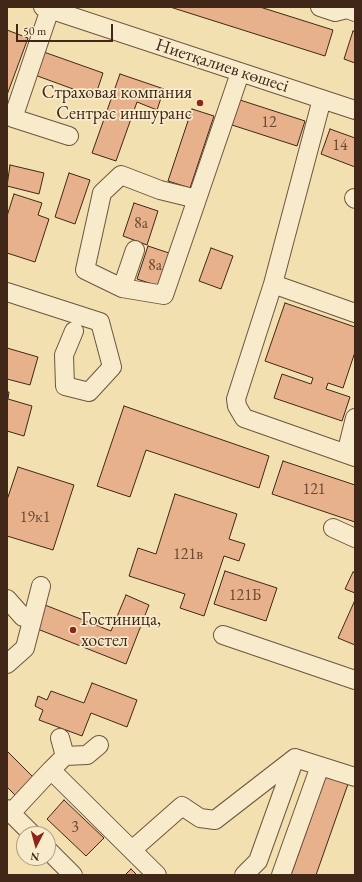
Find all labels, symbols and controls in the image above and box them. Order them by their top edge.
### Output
scale bar [18,16,115,42]
text: 50 m [23,23,46,39]
street label: Ниетқалиев көшесі [153,34,291,98]
place label: Страховая компания Сентрас иншуранс [42,82,192,124]
marker: Страховая компания Сентрас иншуранс [195,98,205,108]
house number: 12 [261,113,277,133]
house number: 14 [332,136,348,156]
house number: 8а [134,214,148,234]
house number: 8а [148,256,162,276]
house number: 121 [302,480,326,500]
house number: 19к1 [20,508,50,528]
house number: 121в [173,545,203,565]
house number: 121Б [229,586,261,606]
place label: Гостиница, хостел [81,609,161,652]
marker: Гостиница, хостел [68,625,78,635]
house number: 3 [71,818,79,838]
north arrow [16,826,56,866]
text: N [30,850,40,864]

